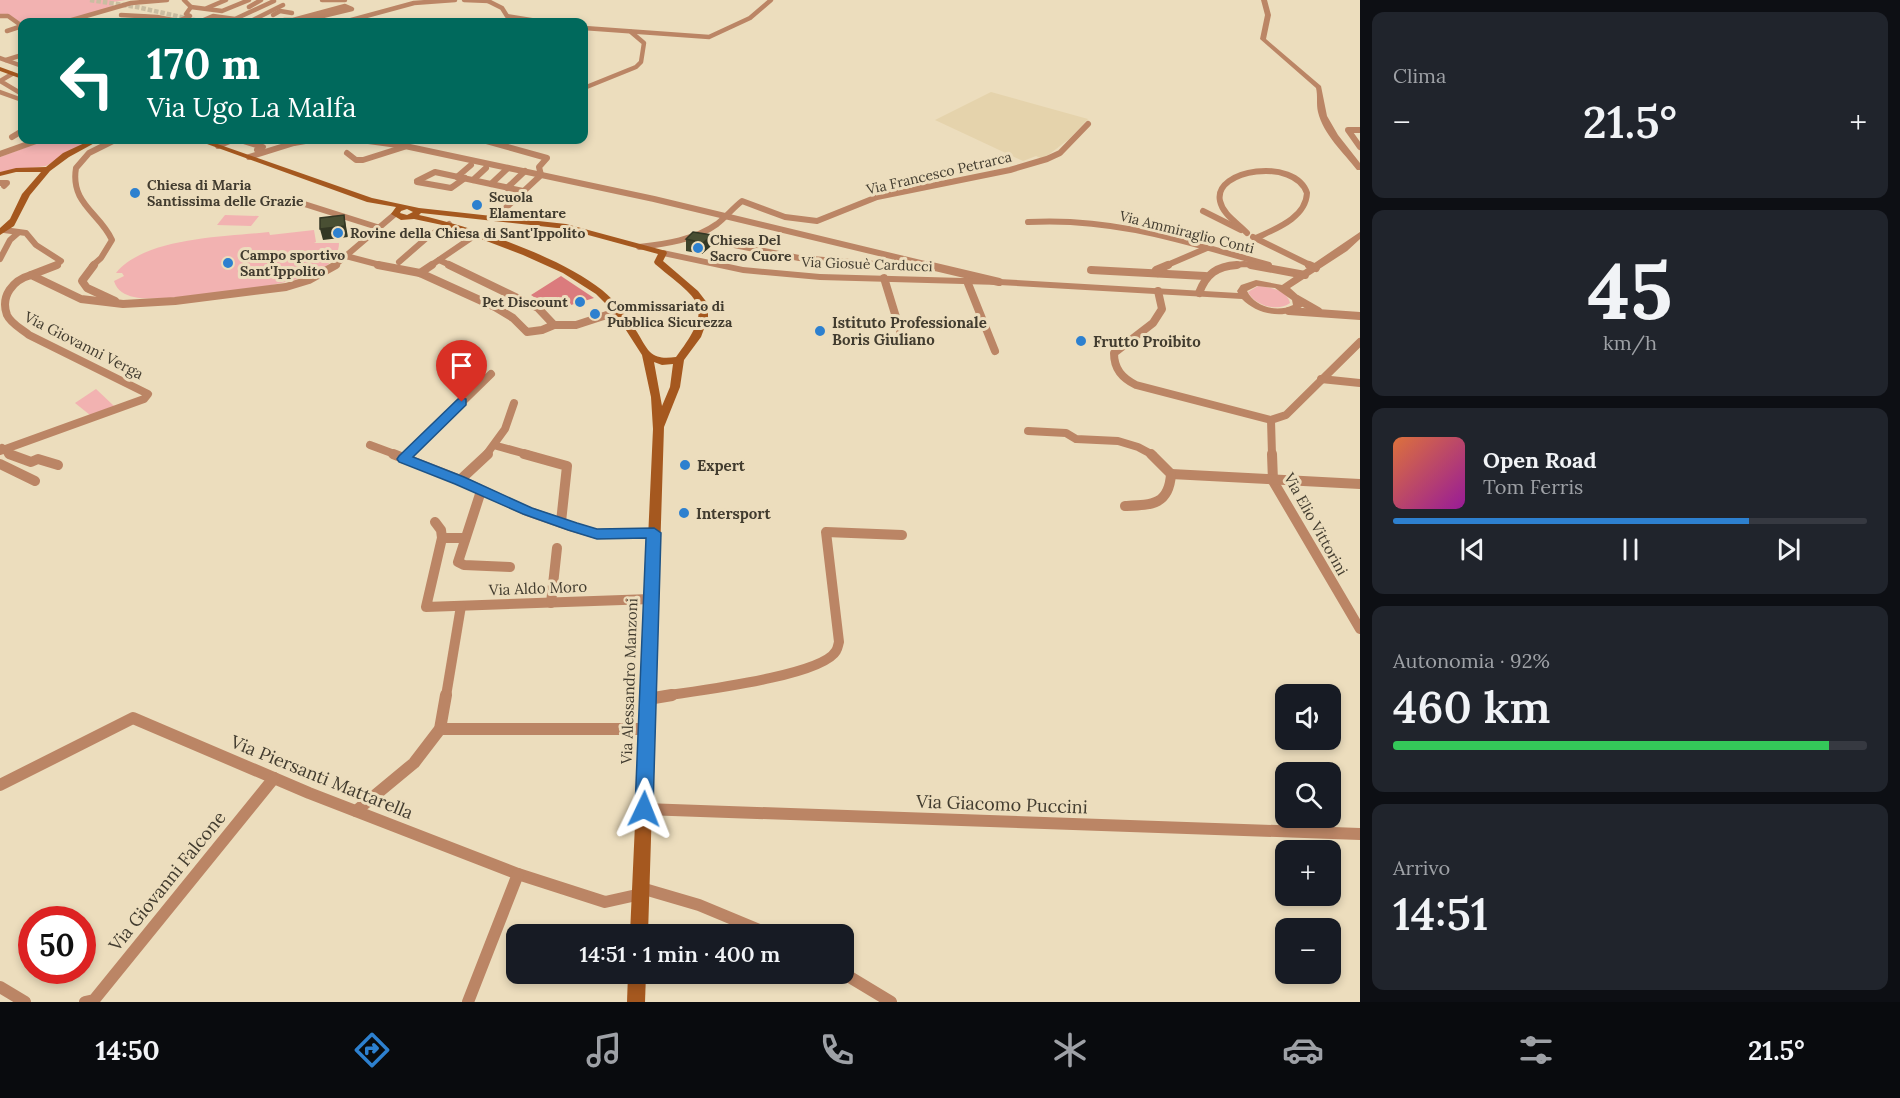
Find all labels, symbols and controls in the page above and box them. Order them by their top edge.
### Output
text: 170 m [147,37,260,91]
icon: left [48,42,126,120]
text: Clima [1393,63,1446,88]
text: Via Ugo La Malfa [147,90,356,124]
text: 21.5° [1583,93,1677,150]
text: − [1393,101,1411,143]
text: + [1850,101,1867,143]
street label: Via Francesco Petrarca [864,147,1013,199]
place label: Chiesa di Maria Santissima delle Grazie [147,176,304,210]
marker: Chiesa di Maria Santissima delle Grazie [128,186,142,200]
place label: Scuola Elamentare [489,188,566,222]
marker: Scuola Elamentare [470,198,484,212]
street label: Via Ammiraglio Conti [1117,206,1256,257]
place label: Rovine della Chiesa di Sant'Ippolito [350,224,585,242]
marker: Rovine della Chiesa di Sant'Ippolito [331,226,345,240]
place label: Chiesa Del Sacro Cuore [710,231,792,265]
marker: Chiesa Del Sacro Cuore [691,241,705,255]
text: 45 [1588,241,1672,340]
place label: Campo sportivo Sant'Ippolito [240,246,345,280]
street label: Via Giosuè Carducci [800,253,933,275]
marker: Campo sportivo Sant'Ippolito [221,256,235,270]
place label: Pet Discount [482,293,568,311]
marker: Pet Discount [573,295,587,309]
place label: Commissariato di Pubblica Sicurezza [607,297,733,331]
street label: Via Giovanni Verga [20,306,147,383]
marker: Commissariato di Pubblica Sicurezza [588,307,602,321]
place label: Istituto Professionale Boris Giuliano [832,313,987,349]
marker: Istituto Professionale Boris Giuliano [813,324,827,338]
text: km/h [1603,330,1657,355]
place label: Frutto Proibito [1093,332,1201,351]
marker: Frutto Proibito [1074,334,1088,348]
pin [436,340,487,402]
icon: arrive [445,349,478,382]
text: Open Road [1483,446,1597,474]
place label: Expert [697,456,746,475]
marker: Expert [678,458,692,472]
street label: Via Elio Vittorini [1279,468,1352,579]
text: Tom Ferris [1483,474,1583,499]
place label: Intersport [696,504,772,523]
marker: Intersport [677,506,691,520]
icon: previous [1456,533,1489,566]
icon: pause [1614,533,1647,566]
icon: next [1772,533,1805,566]
street label: Via Aldo Moro [488,577,588,599]
street label: Via Alessandro Manzoni [617,598,641,765]
text: Autonomia · 92% [1393,648,1550,673]
text: 460 km [1393,678,1551,735]
map controls [1275,684,1341,984]
button: sound [1275,684,1341,750]
street label: Via Piersanti Mattarella [226,729,417,824]
button: search [1275,762,1341,828]
position arrow [612,777,676,841]
street label: Via Giacomo Puccini [915,789,1088,818]
street label: Via Giovanni Falcone [103,806,231,956]
button: + [1275,840,1341,906]
text: Arrivo [1393,855,1450,880]
text: 14:51 [1393,885,1488,942]
speed limit sign: 50 [18,906,96,984]
button: − [1275,918,1341,984]
text: 14:51 · 1 min · 400 m [580,940,780,968]
icon: directions [351,1029,393,1071]
icon: music [583,1029,625,1071]
icon: phone [816,1029,858,1071]
icon: climate [1049,1029,1091,1071]
icon: car [1282,1029,1324,1071]
icon: filters [1515,1029,1557,1071]
text: 14:50 [95,1033,160,1067]
text: 21.5° [1748,1033,1804,1067]

